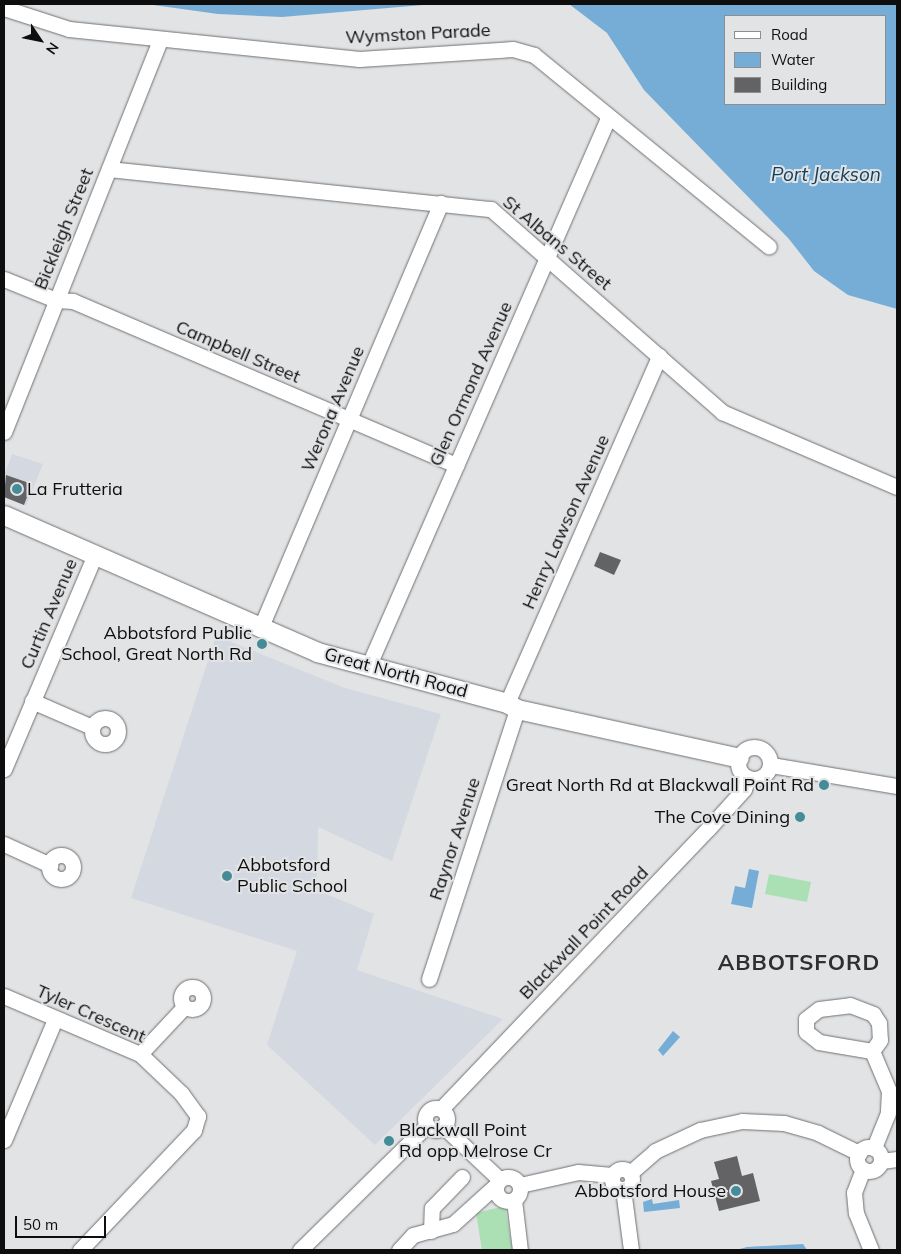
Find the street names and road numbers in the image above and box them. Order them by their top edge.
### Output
street label: Wymston Parade [345,19,491,49]
street label: Bickleigh Street [30,165,98,293]
street label: St Albans Street [498,191,616,295]
street label: Glen Ormond Avenue [425,298,517,470]
street label: Campbell Street [173,316,303,388]
street label: Werona Avenue [297,343,369,475]
street label: Henry Lawson Avenue [518,431,614,613]
street label: Curtin Avenue [16,555,82,673]
street label: Great North Road [322,643,470,703]
street label: Raynor Avenue [425,775,485,903]
street label: Blackwall Point Road [515,862,653,1004]
street label: Tyler Crescent [33,980,149,1048]

